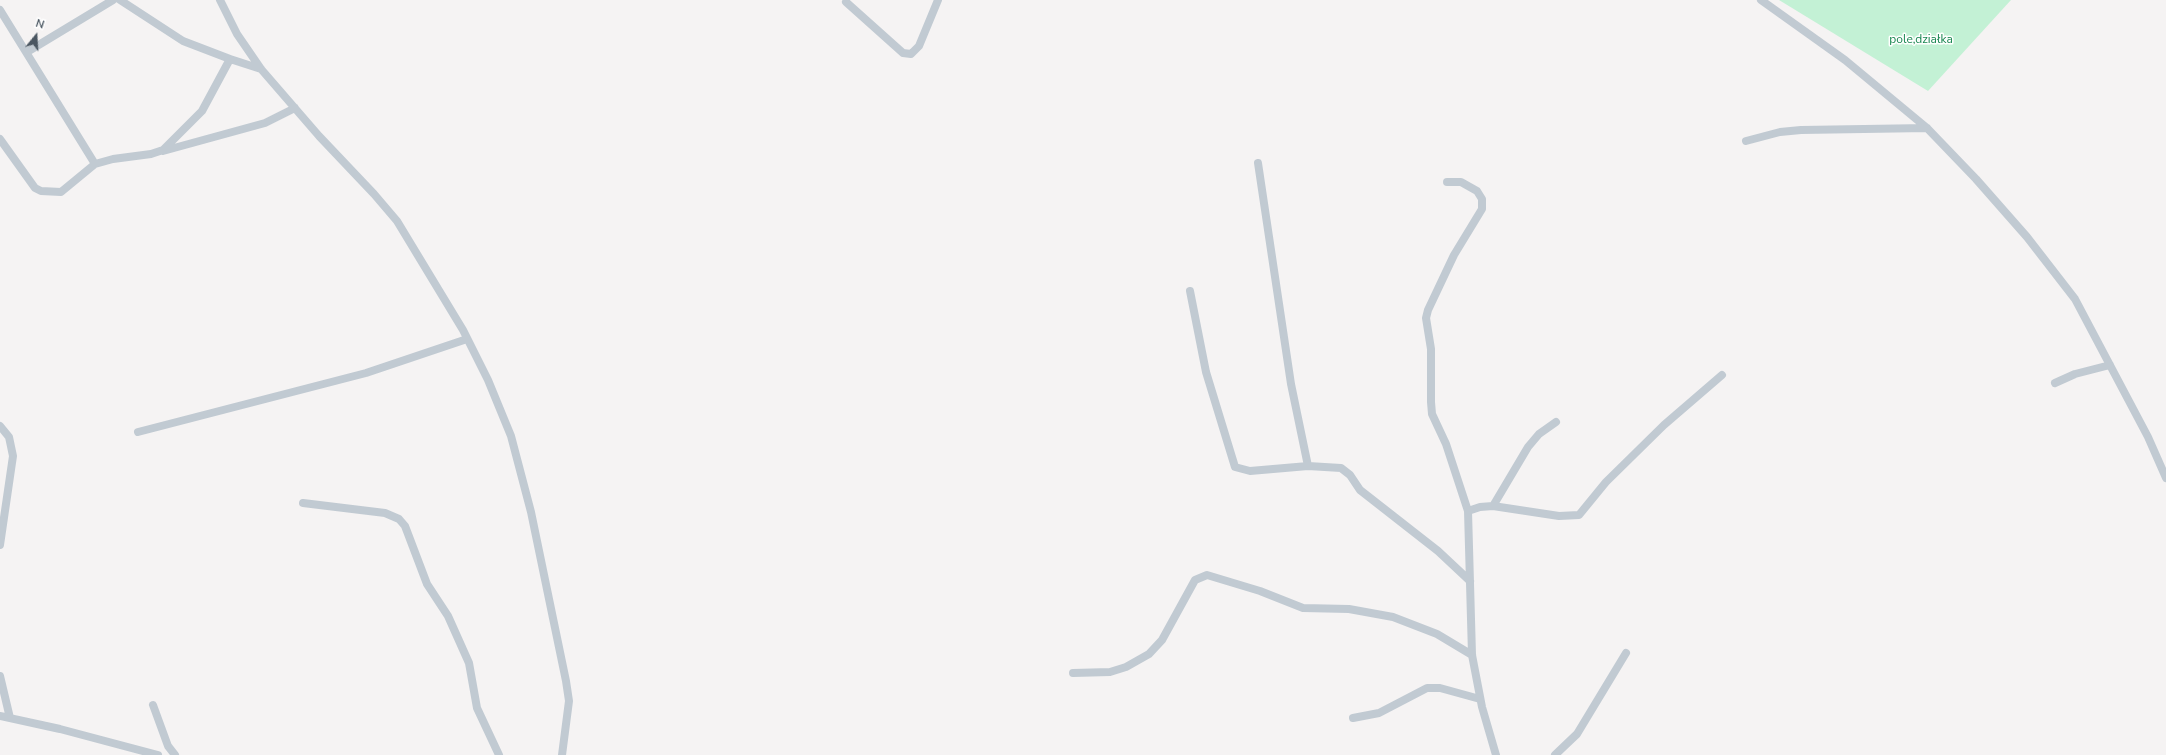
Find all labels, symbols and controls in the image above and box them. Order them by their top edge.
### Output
north arrow [16,16,56,56]
text: N [34,16,46,33]
park label: pole,działka [1889,33,1953,47]

